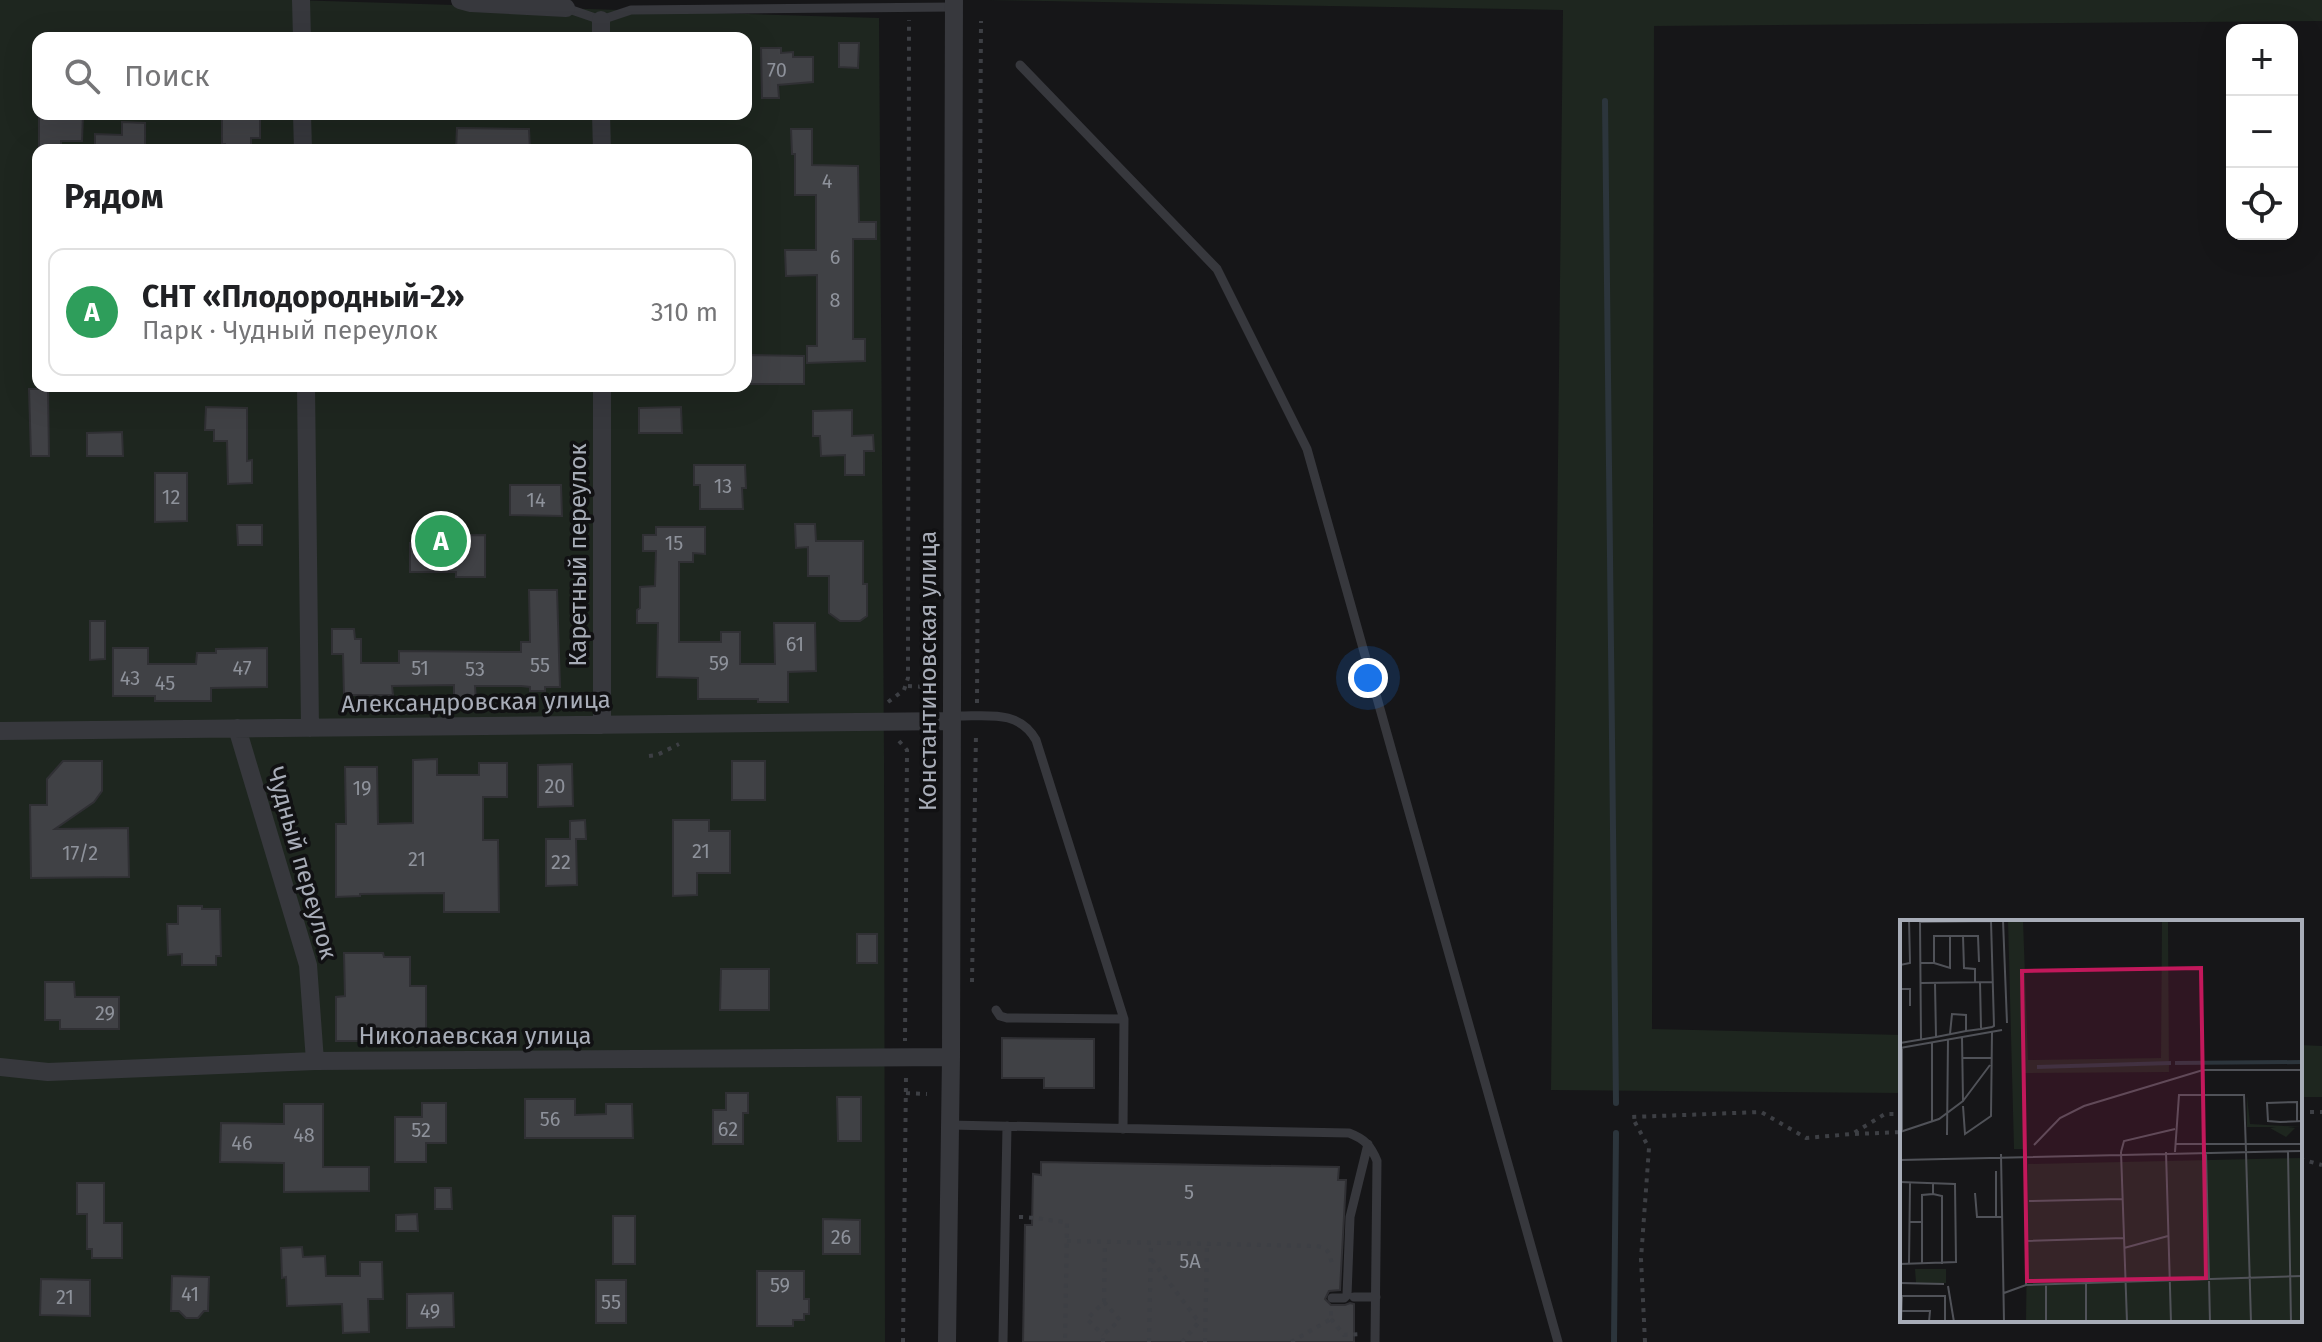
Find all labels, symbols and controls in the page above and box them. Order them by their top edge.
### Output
map controls [2226,24,2298,240]
button: + [2226,24,2298,96]
search box [32,32,752,120]
icon: search [60,54,104,98]
text: Поиск [124,58,210,94]
house number: 70 [767,58,787,82]
button: − [2226,96,2298,168]
button: locate [2226,168,2298,240]
house number: 4 [822,169,833,193]
text: Рядом [64,176,163,217]
house number: 6 [830,245,840,269]
text: СНТ «Плодородный-2» [142,279,465,315]
house number: 8 [829,288,841,312]
text: A [84,297,100,328]
text: 310 m [651,297,718,328]
text: Парк · Чудный переулок [142,315,438,346]
street label: Каретный переулок [564,443,592,667]
house number: 13 [714,474,732,498]
house number: 12 [162,485,180,509]
house number: 14 [526,488,546,512]
pin: A [415,511,467,571]
house number: 15 [665,531,683,555]
street label: Константиновская улица [914,531,942,811]
house number: 61 [786,632,804,656]
house number: 59 [709,651,729,675]
house number: 55 [530,653,550,677]
house number: 47 [232,656,252,680]
house number: 51 [411,656,429,680]
house number: 53 [465,657,485,681]
your location [1348,658,1388,698]
house number: 43 [120,666,140,690]
house number: 45 [155,671,175,695]
street label: Александровская улица [341,686,611,718]
street label: Чудный переулок [261,764,343,963]
house number: 20 [544,774,566,798]
house number: 19 [352,776,372,800]
house number: 21 [692,839,710,863]
house number: 17/2 [62,841,98,865]
house number: 21 [408,847,426,871]
house number: 22 [551,850,571,874]
inset map [1900,920,2302,1322]
house number: 29 [95,1001,115,1025]
street label: Николаевская улица [358,1022,592,1050]
house number: 56 [540,1107,560,1131]
house number: 62 [718,1117,738,1141]
house number: 52 [411,1118,431,1142]
house number: 48 [293,1123,315,1147]
house number: 46 [231,1131,253,1155]
house number: 5 [1184,1180,1194,1204]
house number: 26 [831,1225,851,1249]
house number: 5А [1179,1249,1201,1273]
house number: 59 [770,1273,790,1297]
house number: 41 [181,1282,199,1306]
house number: 21 [56,1285,74,1309]
house number: 55 [601,1290,621,1314]
house number: 49 [420,1299,440,1323]

